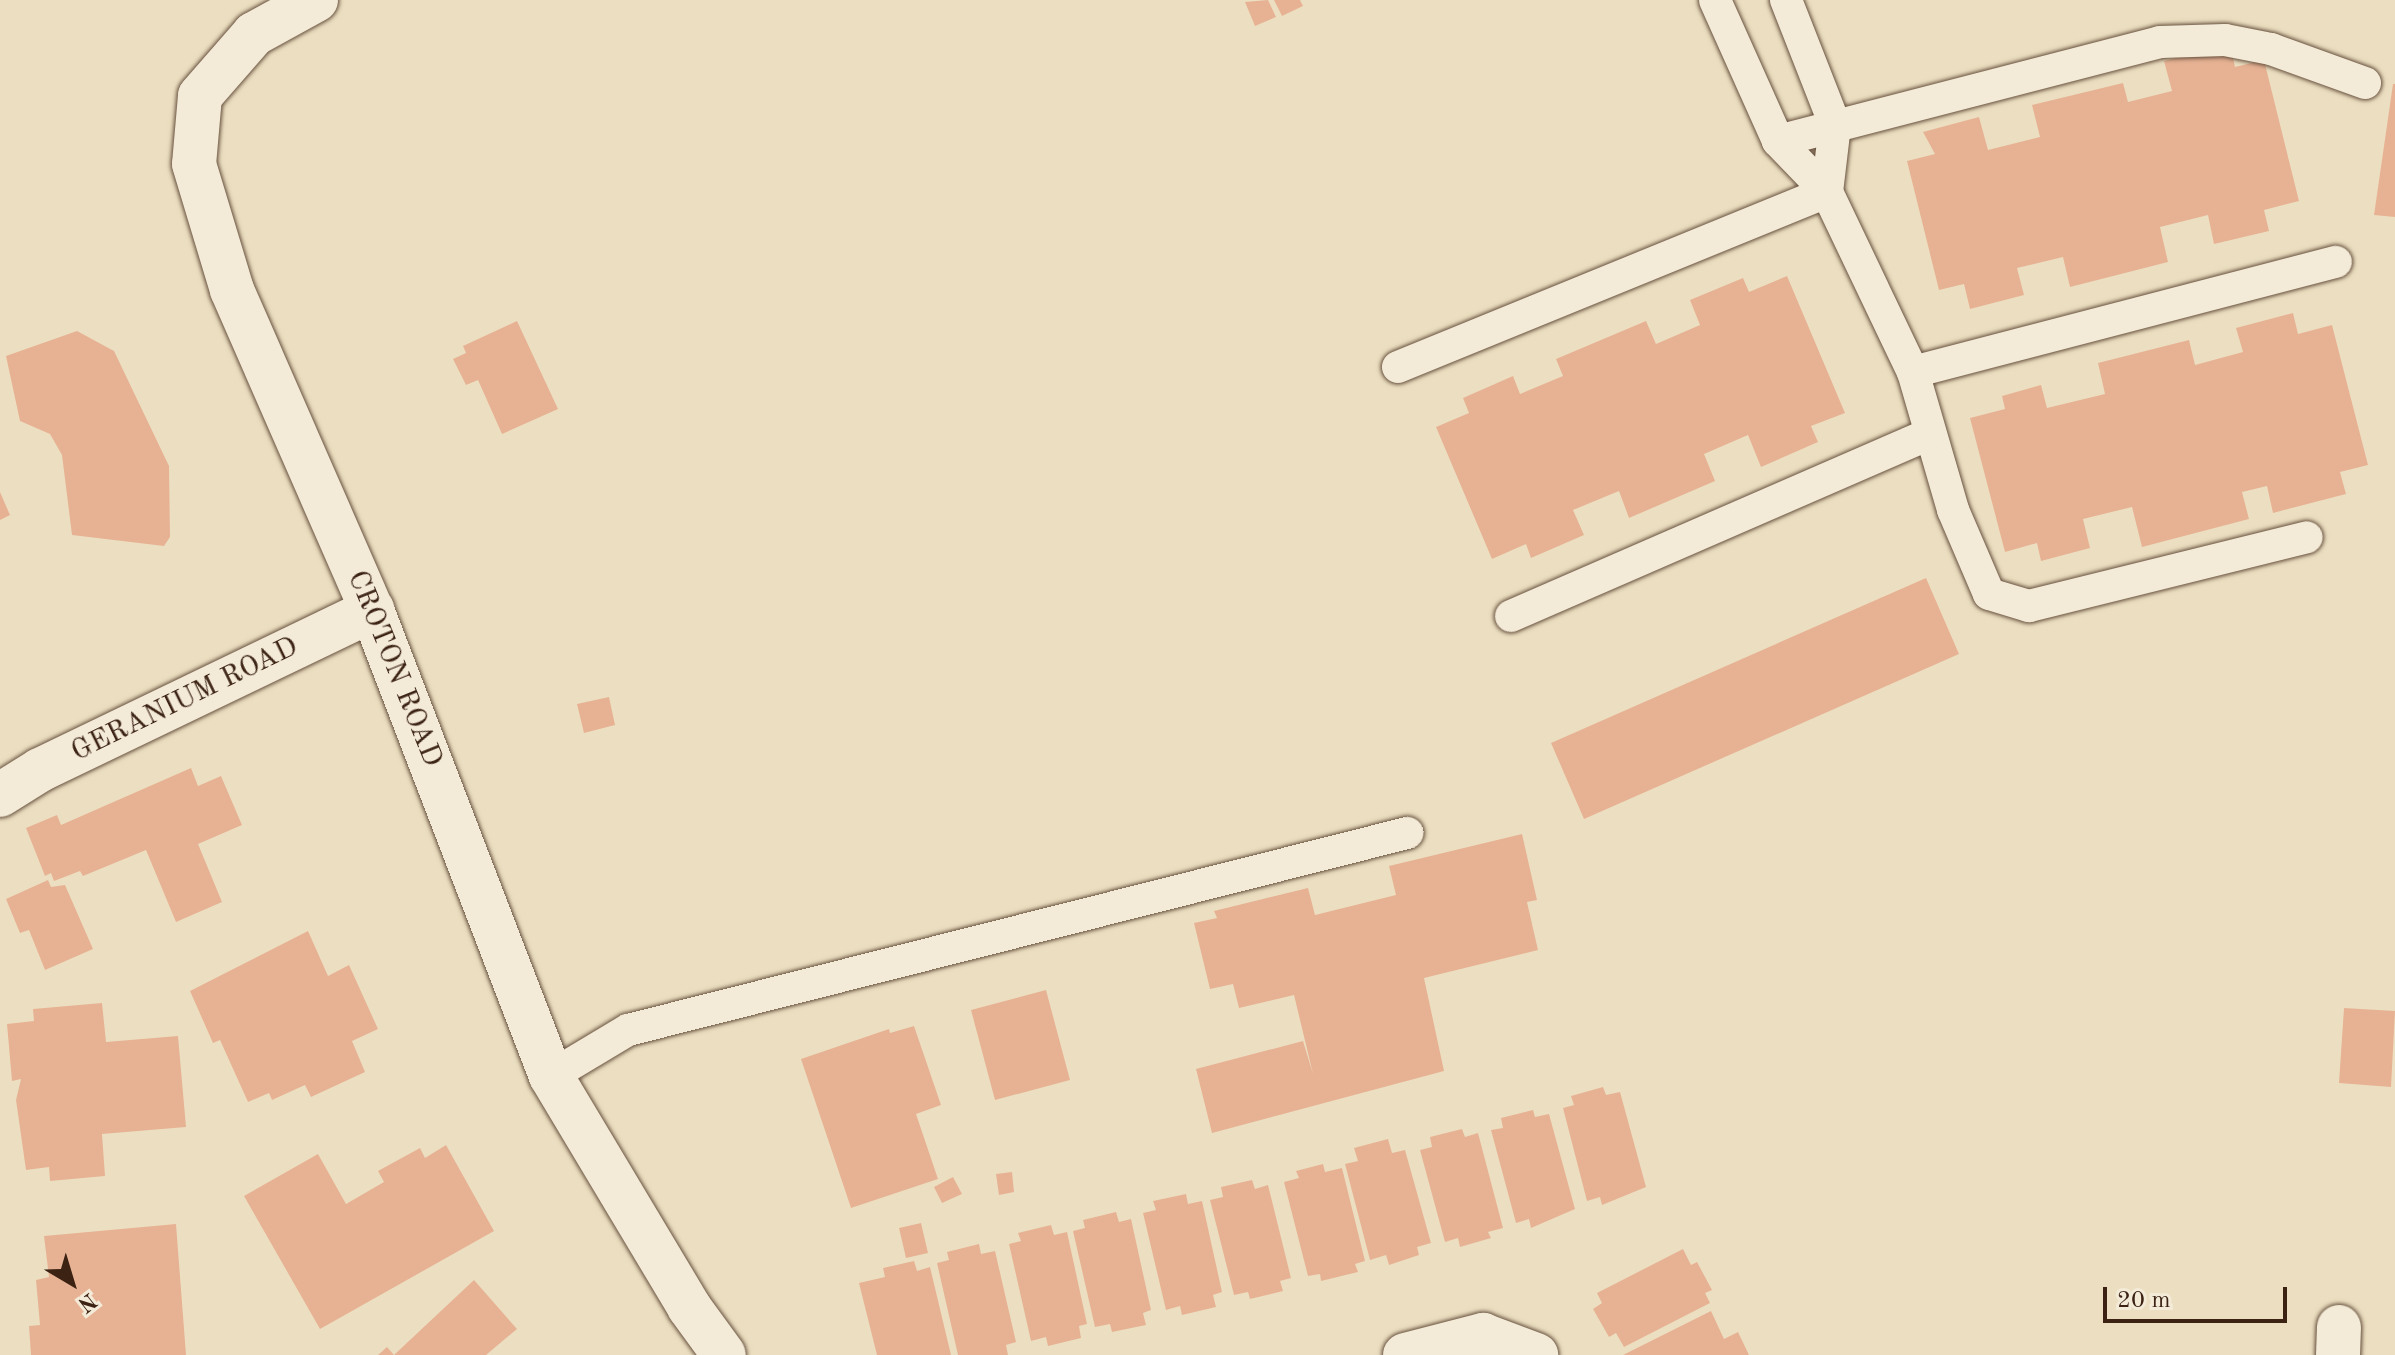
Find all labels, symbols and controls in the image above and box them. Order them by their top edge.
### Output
street label: CROTON ROAD [339,566,449,772]
street label: GERANIUM ROAD [66,631,304,769]
north arrow [32,1243,112,1323]
scale bar [2107,1271,2291,1321]
text: N [73,1288,100,1316]
text: 20 m [2117,1289,2171,1313]

